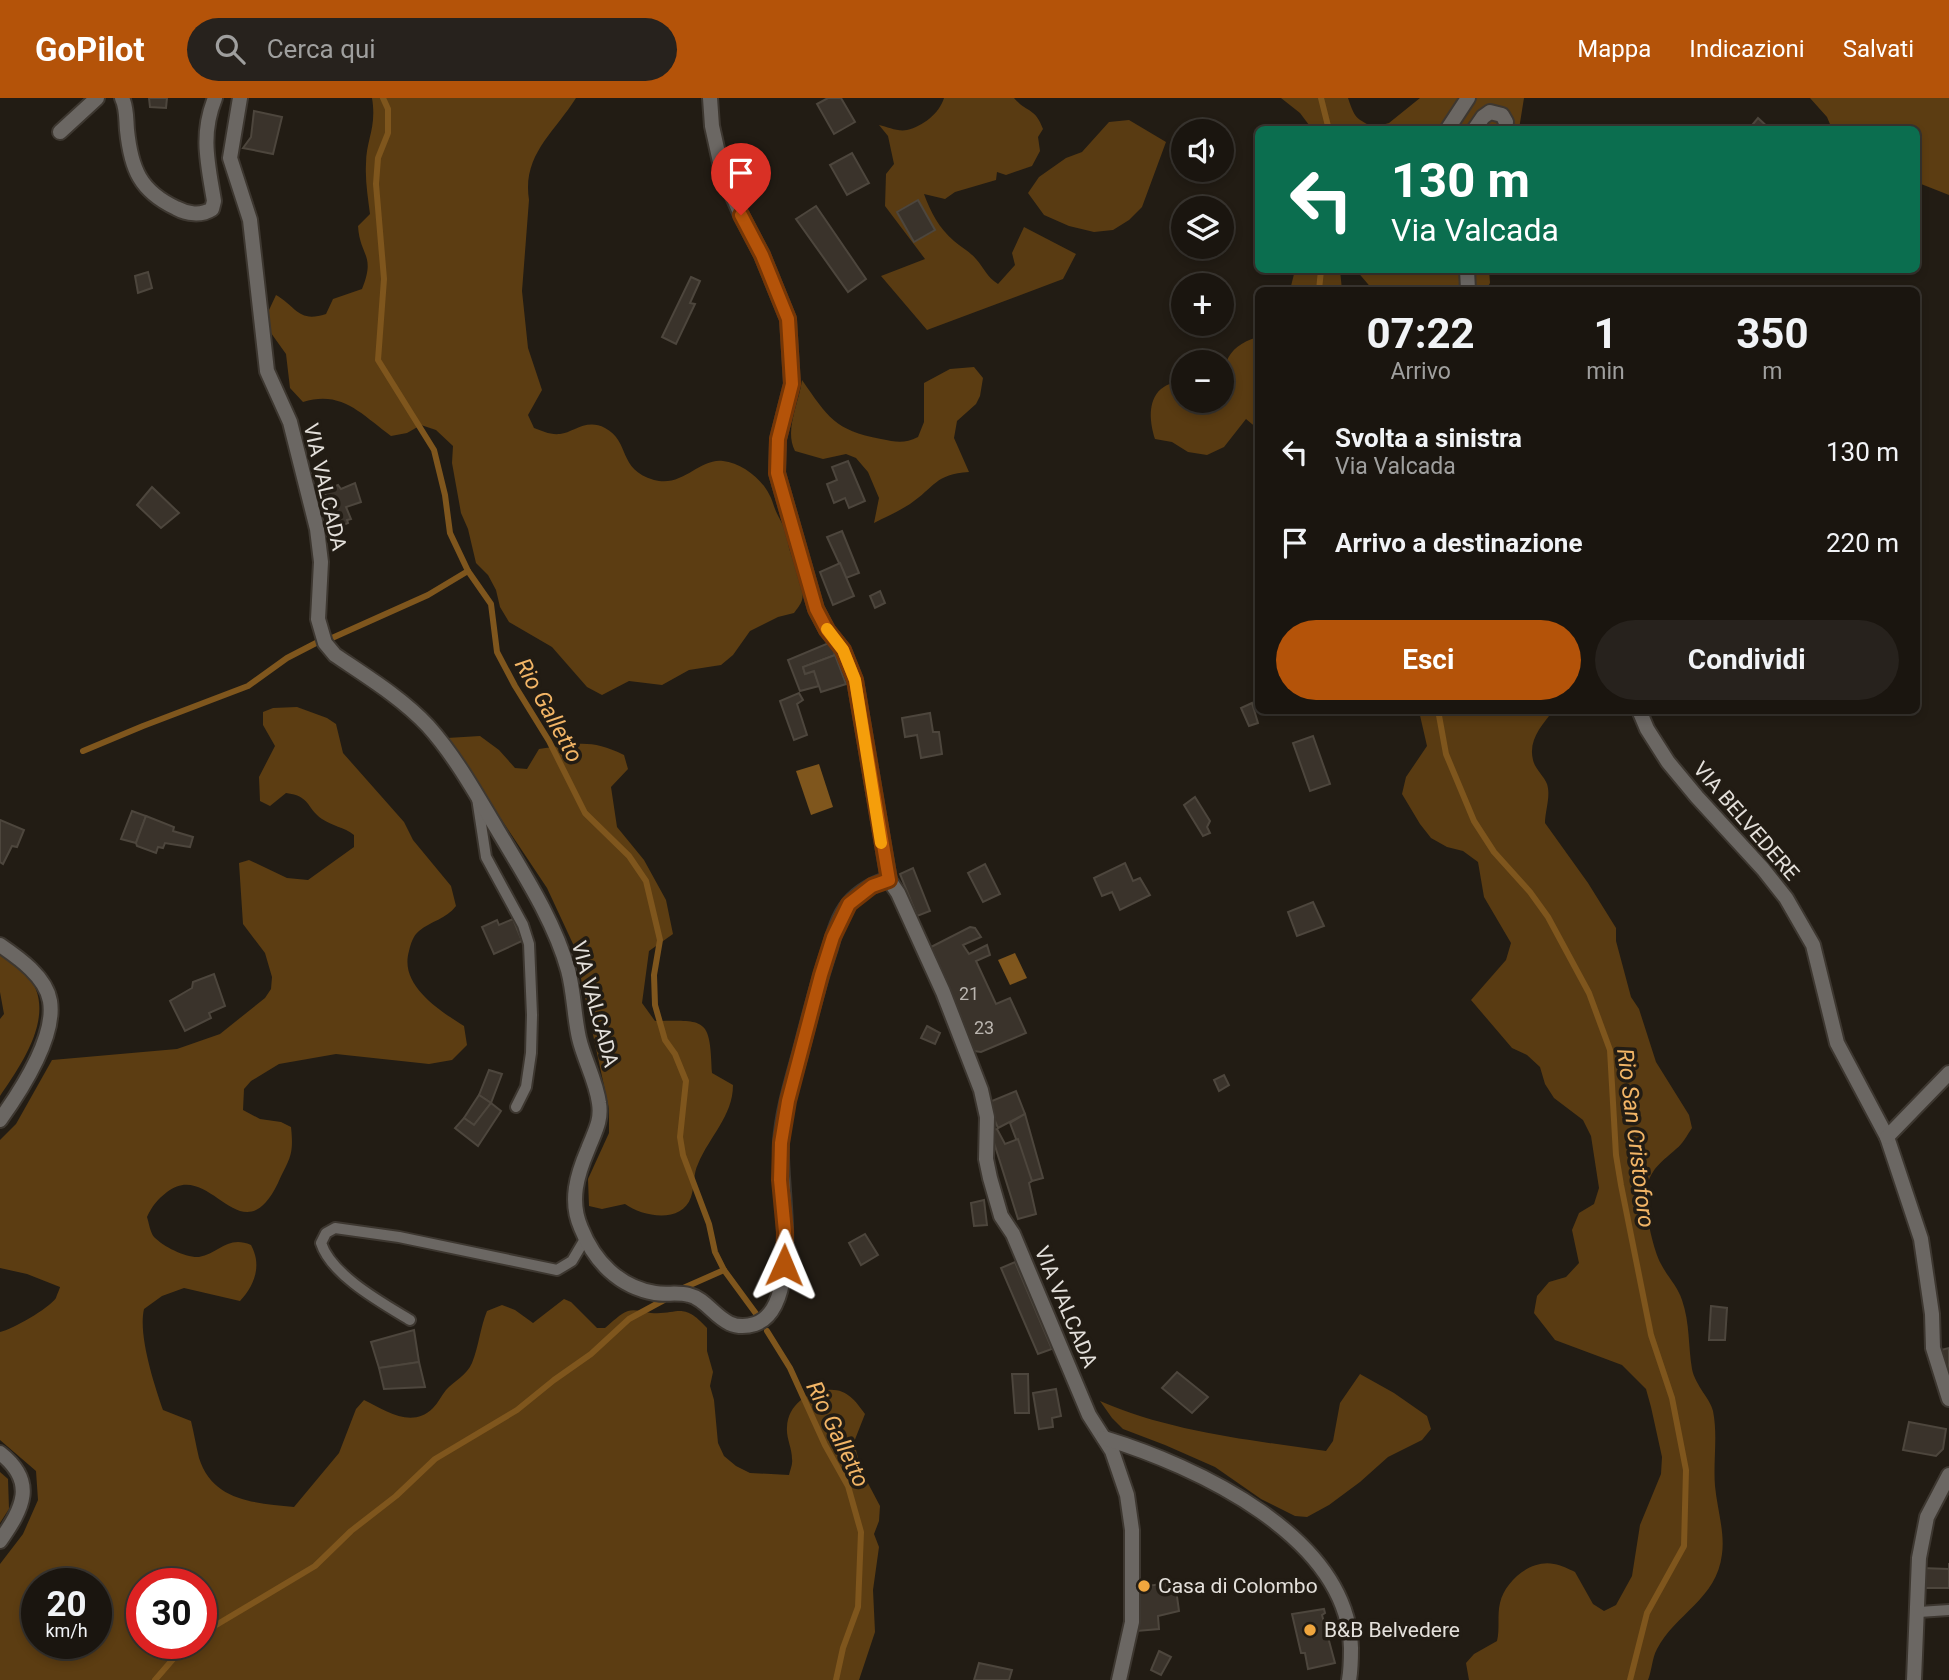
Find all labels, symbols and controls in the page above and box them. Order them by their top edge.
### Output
search box [187,18,677,81]
text: GoPilot [35,30,145,69]
icon: search [211,30,249,68]
text: Cerca qui [267,34,376,64]
text: Mappa [1577,35,1651,63]
text: Indicazioni [1689,35,1805,63]
text: Salvati [1843,35,1914,63]
map controls [1171,119,1234,413]
button: sound [1171,119,1234,182]
pin [711,143,771,215]
text: 130 m [1391,152,1530,209]
icon: arrive [722,154,760,192]
icon: left [1276,154,1367,245]
button: layers [1171,196,1234,259]
text: Via Valcada [1391,211,1559,249]
button: + [1171,273,1234,336]
text: 07:22 [1367,309,1475,358]
text: 1 [1593,309,1618,358]
text: 350 [1736,309,1809,358]
button: − [1171,350,1234,413]
text: Arrivo [1390,358,1451,385]
text: min [1586,358,1625,385]
text: m [1762,358,1782,385]
street label: VIA VALCADA [299,421,351,553]
text: Svolta a sinistra [1335,423,1522,453]
icon: left [1276,433,1314,471]
text: 130 m [1826,437,1899,467]
text: Via Valcada [1335,453,1456,480]
icon: arrive [1276,524,1314,562]
text: Arrivo a destinazione [1335,528,1582,558]
text: 220 m [1826,528,1899,558]
button: Esci [1276,620,1581,700]
button: Condividi [1595,620,1899,700]
water label: Rio Galletto [509,654,588,767]
street label: VIA BELVEDERE [1688,757,1804,885]
street label: VIA VALCADA [567,938,623,1070]
house number: 21 [959,983,979,1004]
house number: 23 [974,1017,994,1038]
water label: Rio San Cristoforo [1611,1047,1660,1229]
position arrow [747,1228,821,1302]
street label: VIA VALCADA [1030,1243,1103,1372]
water label: Rio Galletto [800,1377,875,1492]
speed limit sign: 30 [126,1568,217,1659]
place label: Casa di Colombo [1158,1574,1318,1598]
marker: Casa di Colombo [1136,1578,1152,1594]
text: 20 [46,1584,87,1625]
place label: B&B Belvedere [1324,1618,1460,1642]
text: km/h [45,1620,88,1641]
marker: B&B Belvedere [1302,1622,1318,1638]

